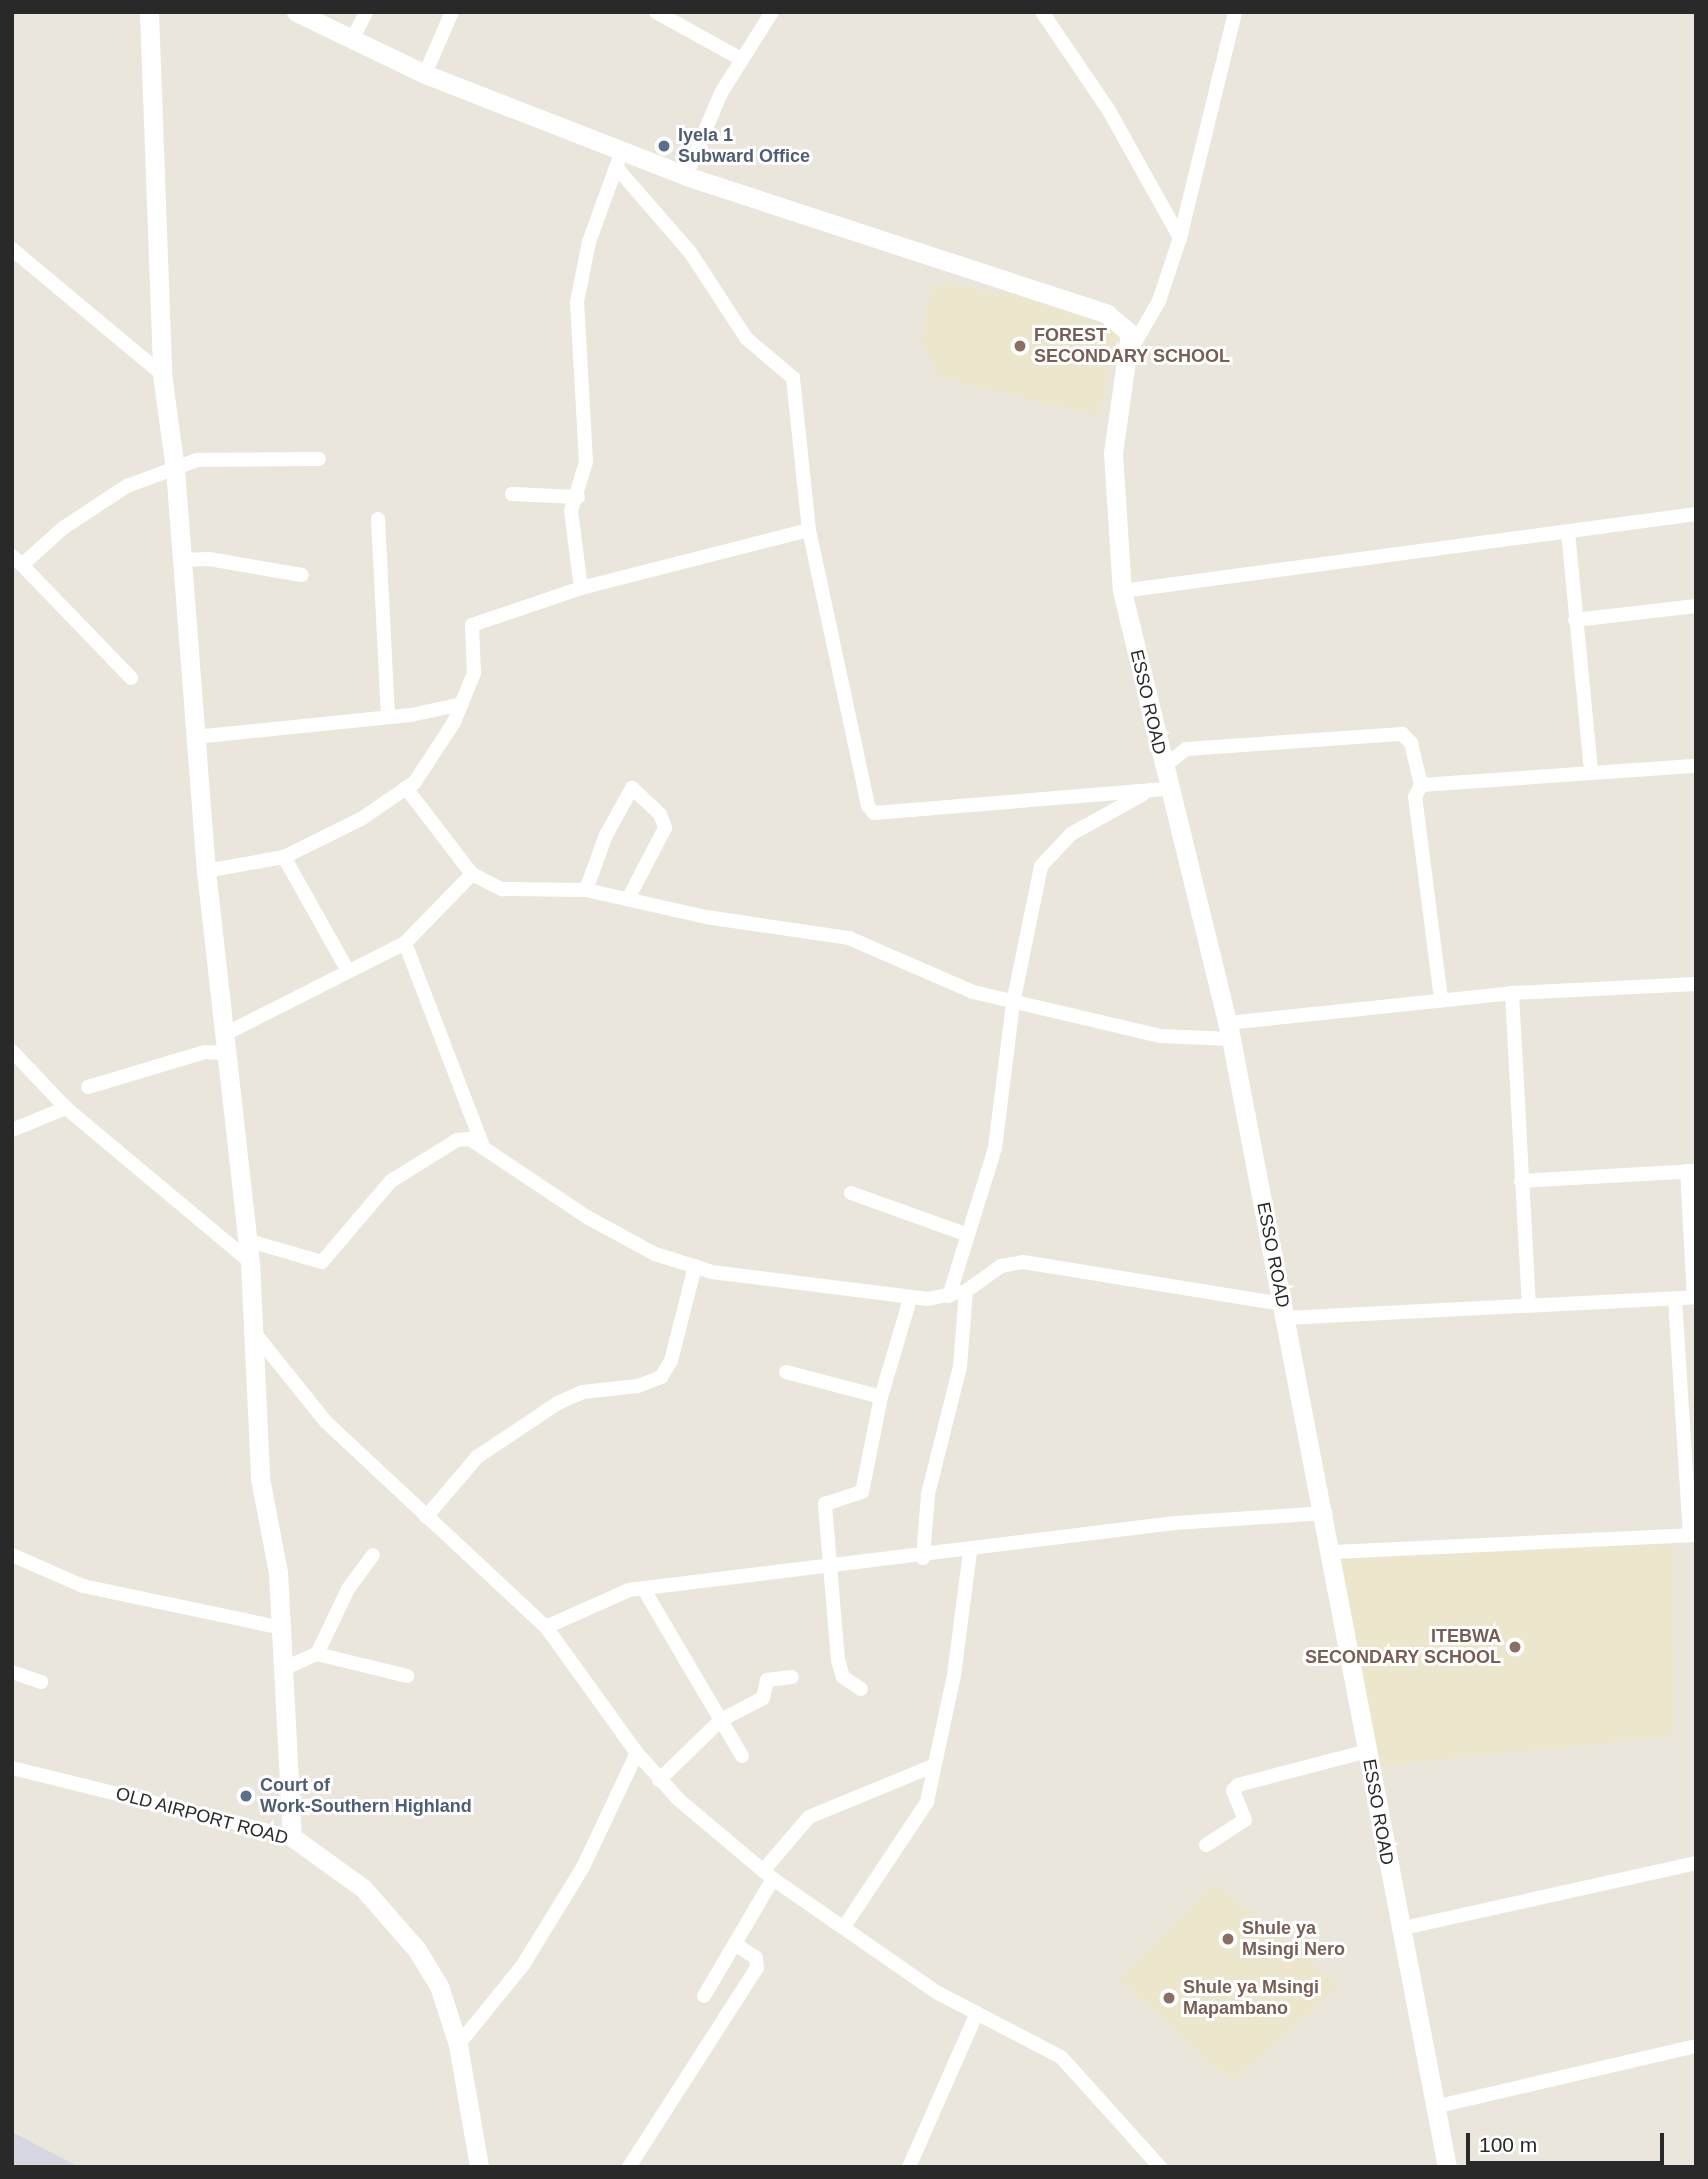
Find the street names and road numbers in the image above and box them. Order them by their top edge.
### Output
street label: ESSO ROAD [1125,647,1171,757]
street label: ESSO ROAD [1252,1200,1294,1310]
street label: ESSO ROAD [1358,1757,1398,1867]
street label: OLD AIRPORT ROAD [113,1782,291,1850]

